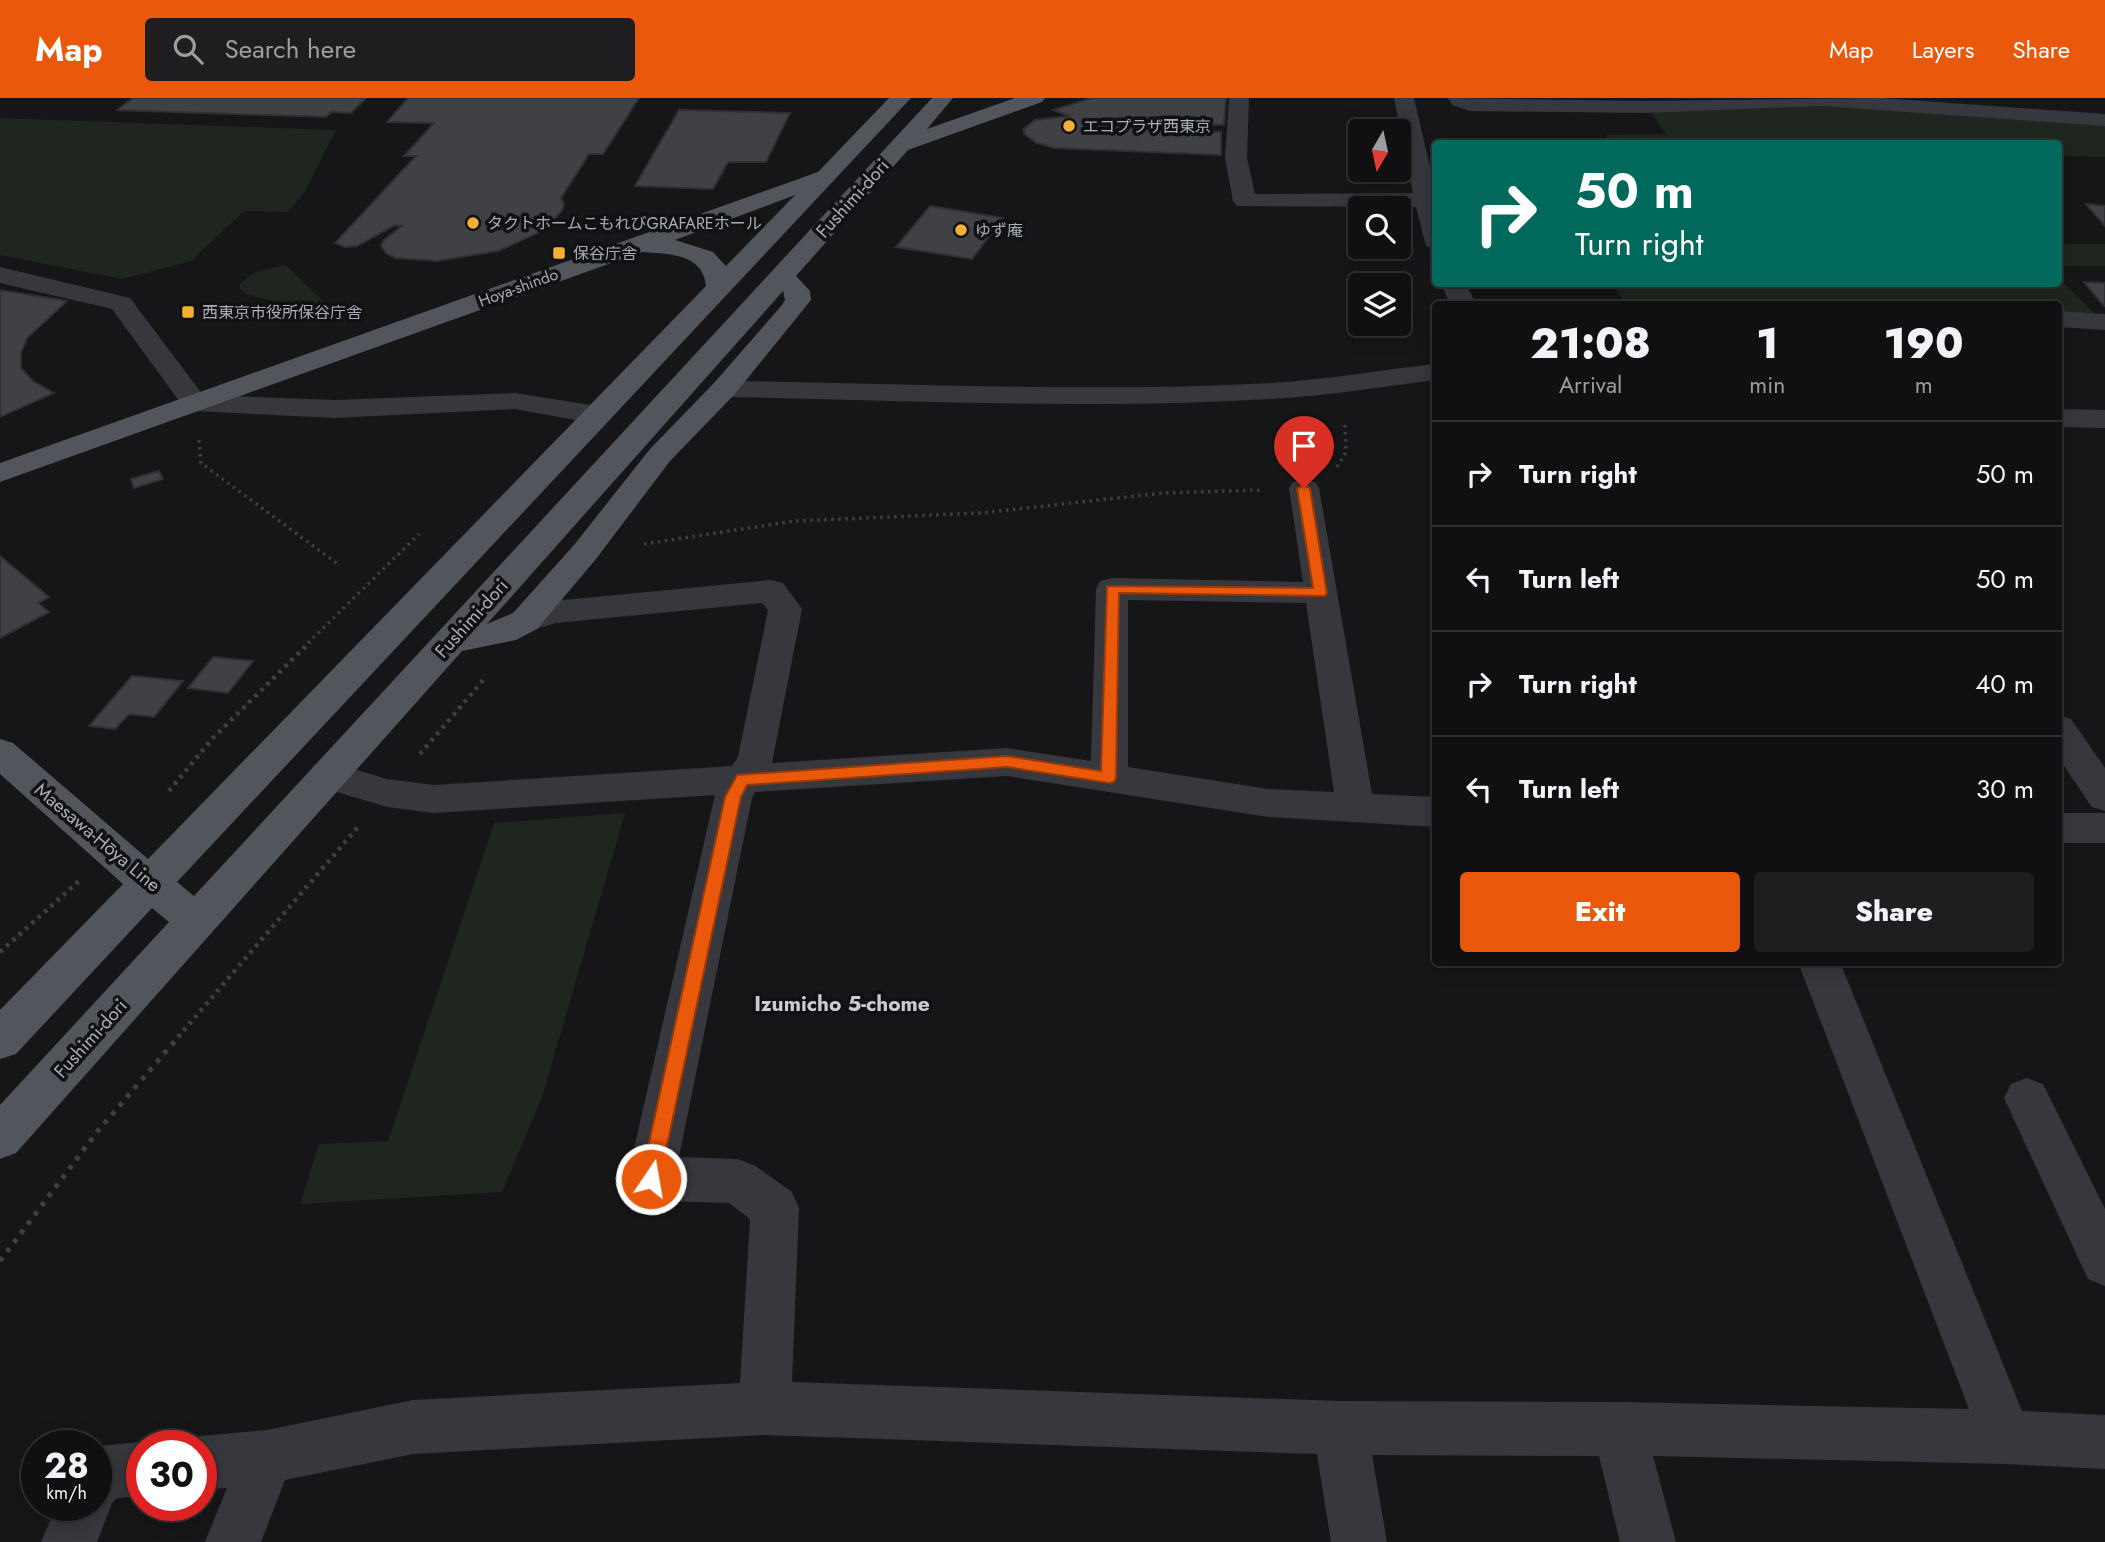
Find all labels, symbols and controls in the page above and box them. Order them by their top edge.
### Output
search box [145,18,635,81]
text: Map [35,26,103,73]
icon: search [169,30,207,68]
text: Search here [225,30,356,68]
text: Map [1829,32,1874,67]
text: Layers [1912,32,1974,67]
text: Share [2012,32,2070,67]
place label: エコプラザ西東京 [1083,115,1211,138]
marker: エコプラザ西東京 [1061,118,1077,134]
north arrow [1348,119,1410,182]
map controls [1348,119,1411,336]
street label: Fushimi-dori [810,153,895,244]
text: 50 m [1575,156,1694,226]
icon: right [1460,168,1551,259]
button: search [1348,196,1411,259]
place label: タクトホームこもれびGRAFAREホール [487,212,762,235]
marker: タクトホームこもれびGRAFAREホール [465,215,481,231]
place label: ゆず庵 [975,219,1023,242]
text: Turn right [1575,221,1704,267]
marker: ゆず庵 [953,222,969,238]
place label: 保谷庁舎 [573,242,637,265]
marker: 保谷庁舎 [551,245,567,261]
street label: Hoya-shindo [475,262,561,313]
button: layers [1348,273,1411,336]
place label: 西東京市役所保谷庁舎 [202,301,362,324]
marker: 西東京市役所保谷庁舎 [180,304,196,320]
text: 21:08 [1530,313,1651,374]
text: 1 [1756,313,1778,374]
text: 190 [1884,313,1964,374]
text: Arrival [1559,368,1622,402]
text: min [1749,368,1785,402]
text: m [1915,368,1933,402]
pin [1274,416,1334,488]
icon: arrive [1285,427,1323,465]
icon: right [1460,455,1498,493]
text: Turn right [1519,455,1637,493]
text: 50 m [1976,455,2034,493]
icon: left [1460,560,1498,598]
text: Turn left [1519,560,1619,598]
text: 50 m [1976,560,2034,598]
street label: Fushimi-dori [429,573,514,664]
icon: right [1460,665,1498,703]
text: Turn right [1519,665,1637,703]
text: 40 m [1975,665,2034,703]
icon: left [1460,770,1498,808]
text: Turn left [1519,770,1619,808]
text: 30 m [1976,770,2034,808]
street label: Maesawa-Hōya Line [29,777,167,898]
button: Exit [1460,872,1740,952]
button: Share [1754,872,2034,952]
district label: Izumicho 5-chome [754,989,930,1019]
street label: Fushimi-dori [48,993,133,1084]
position arrow [614,1142,688,1216]
speed limit sign: 30 [126,1430,217,1521]
text: 28 [44,1441,89,1491]
text: km/h [46,1480,87,1506]

